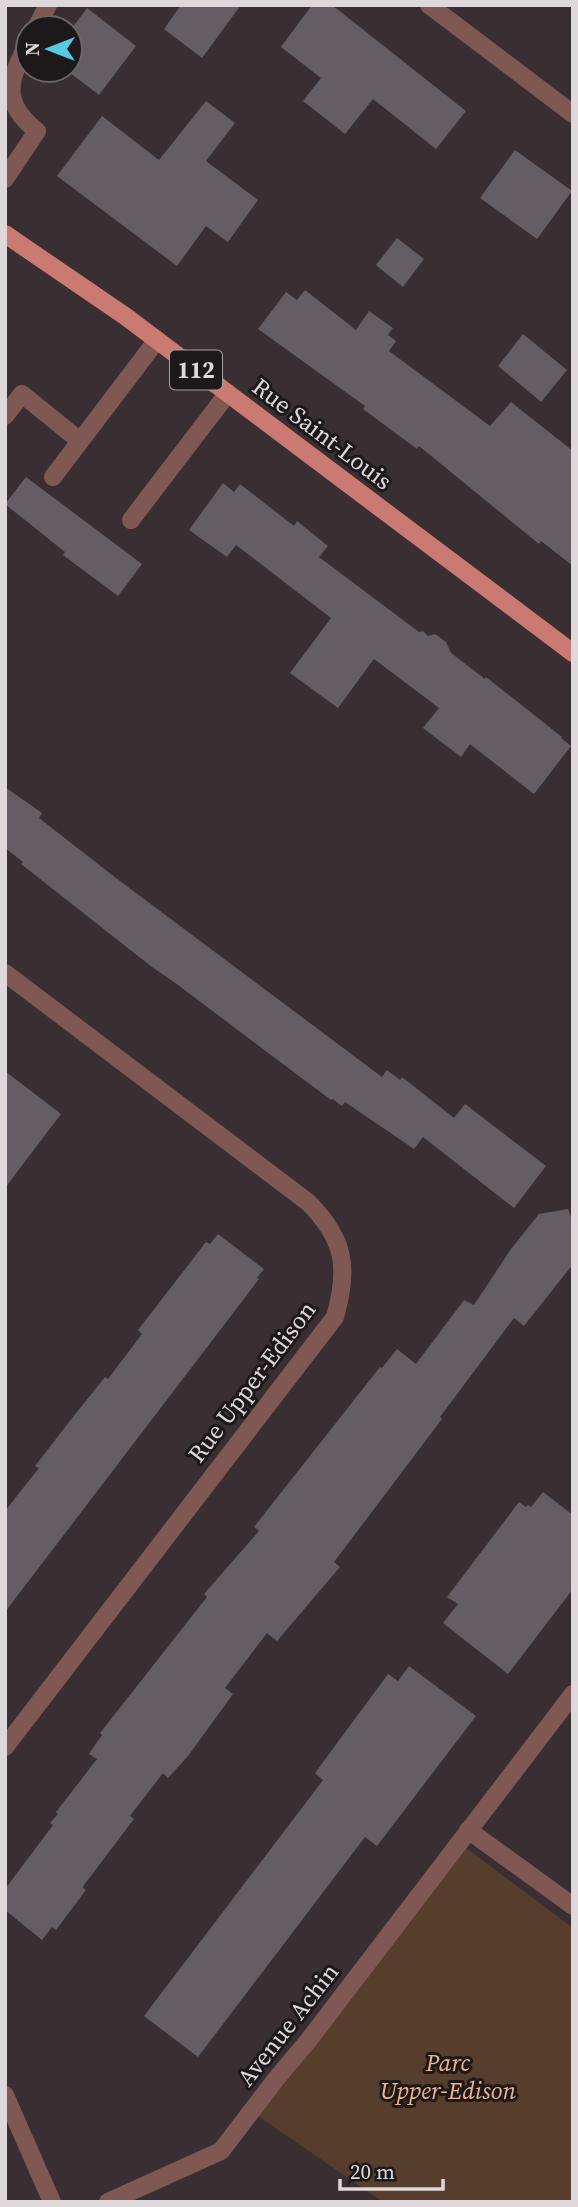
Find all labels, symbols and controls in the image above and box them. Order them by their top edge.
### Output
north arrow [14,14,84,84]
text: N [19,42,45,56]
road number: 112 [170,350,222,390]
street label: Rue Saint-Louis [246,370,399,497]
street label: Rue Upper-Edison [180,1294,323,1469]
street label: Avenue Achin [229,1956,346,2093]
park label: Parc Upper-Edison [380,2046,516,2107]
scale bar [340,2148,443,2192]
text: 20 m [350,2157,395,2186]

